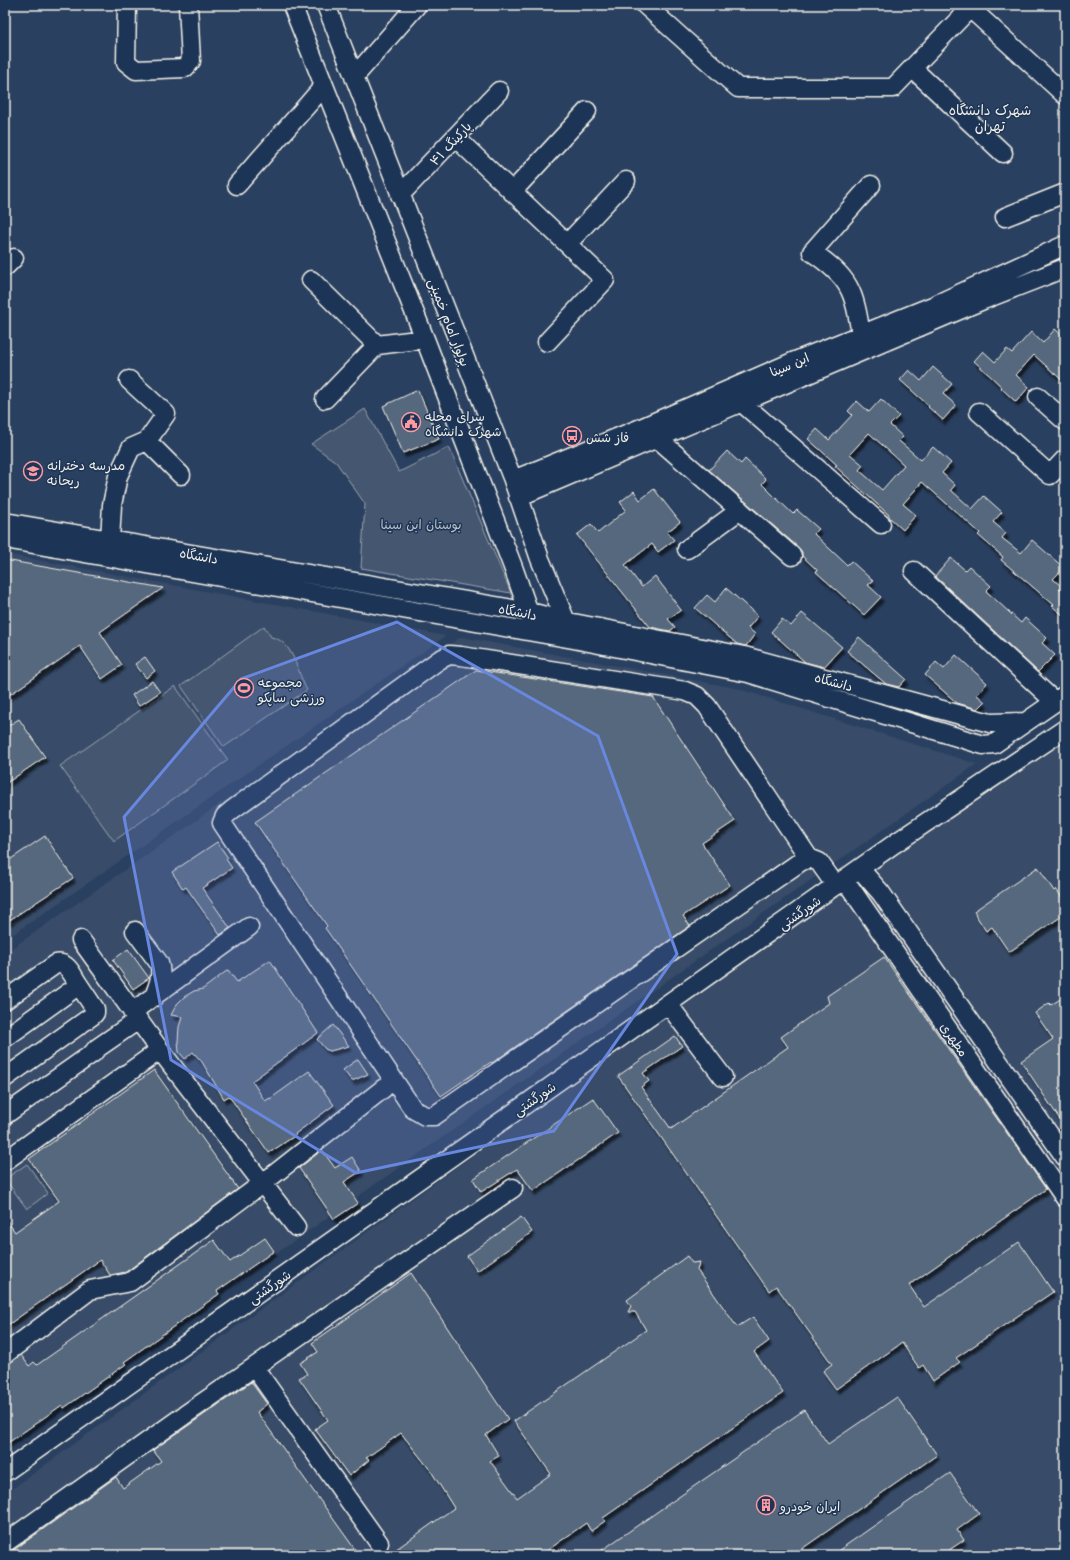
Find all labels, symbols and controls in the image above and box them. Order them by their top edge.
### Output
district label: شهرک دانشگاه تهران [949,100,1031,135]
street label: پارکینگ ۴۱ [425,117,476,169]
street label: بولوار امام خمینی [423,275,475,370]
street label: ابن سینا [767,348,812,381]
place label: سرای محله شهرک دانشگاه [425,407,502,439]
public building icon: سرای محله شهرک دانشگاه [400,411,422,433]
bus stop icon: فاز شش [561,425,583,447]
place label: فاز شش [586,428,629,446]
place label: مدرسه دخترانه ریحانه [47,456,125,489]
school or university icon: مدرسه دخترانه ریحانه [22,460,44,482]
park label: بوستان ابن سینا [381,515,461,533]
street label: دانشگاه [178,543,220,567]
street label: دانشگاه [497,599,539,623]
street label: دانشگاه [813,668,855,694]
place label: مجموعه ورزشی ساپکو [257,673,325,707]
sports icon: مجموعه ورزشی ساپکو [233,677,255,699]
street label: شورگشتی [774,891,825,934]
street label: مطهری [937,1018,973,1060]
street label: شورگشتی [509,1077,560,1120]
street label: شورگشتی [244,1265,295,1308]
building icon: ایران خودرو [755,1494,777,1516]
place label: ایران خودرو [779,1497,840,1515]

